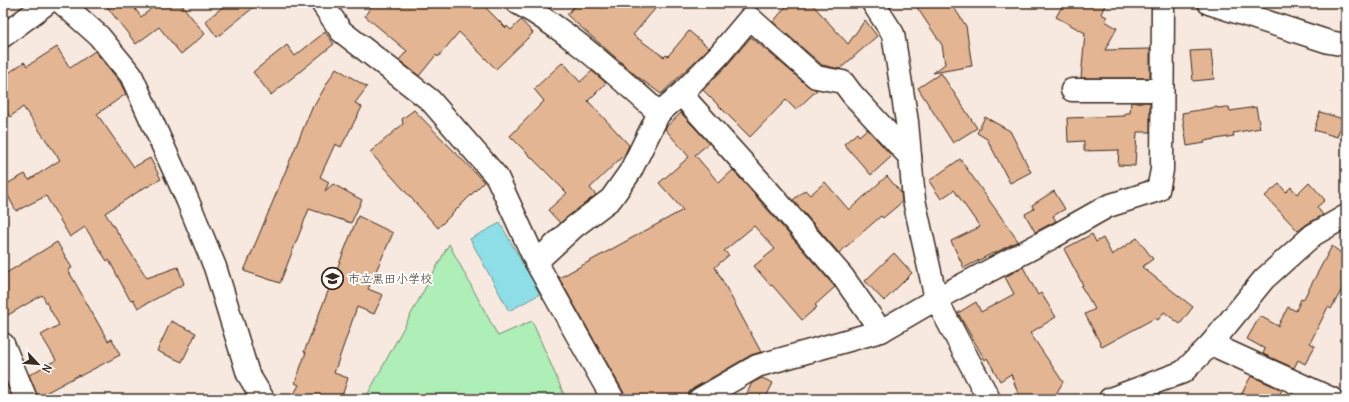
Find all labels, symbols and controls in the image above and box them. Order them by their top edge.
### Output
school or university icon: 市立黒田小学校 [320,266,346,292]
place label: 市立黒田小学校 [348,271,432,286]
north arrow [18,344,58,384]
text: N [39,362,55,375]

